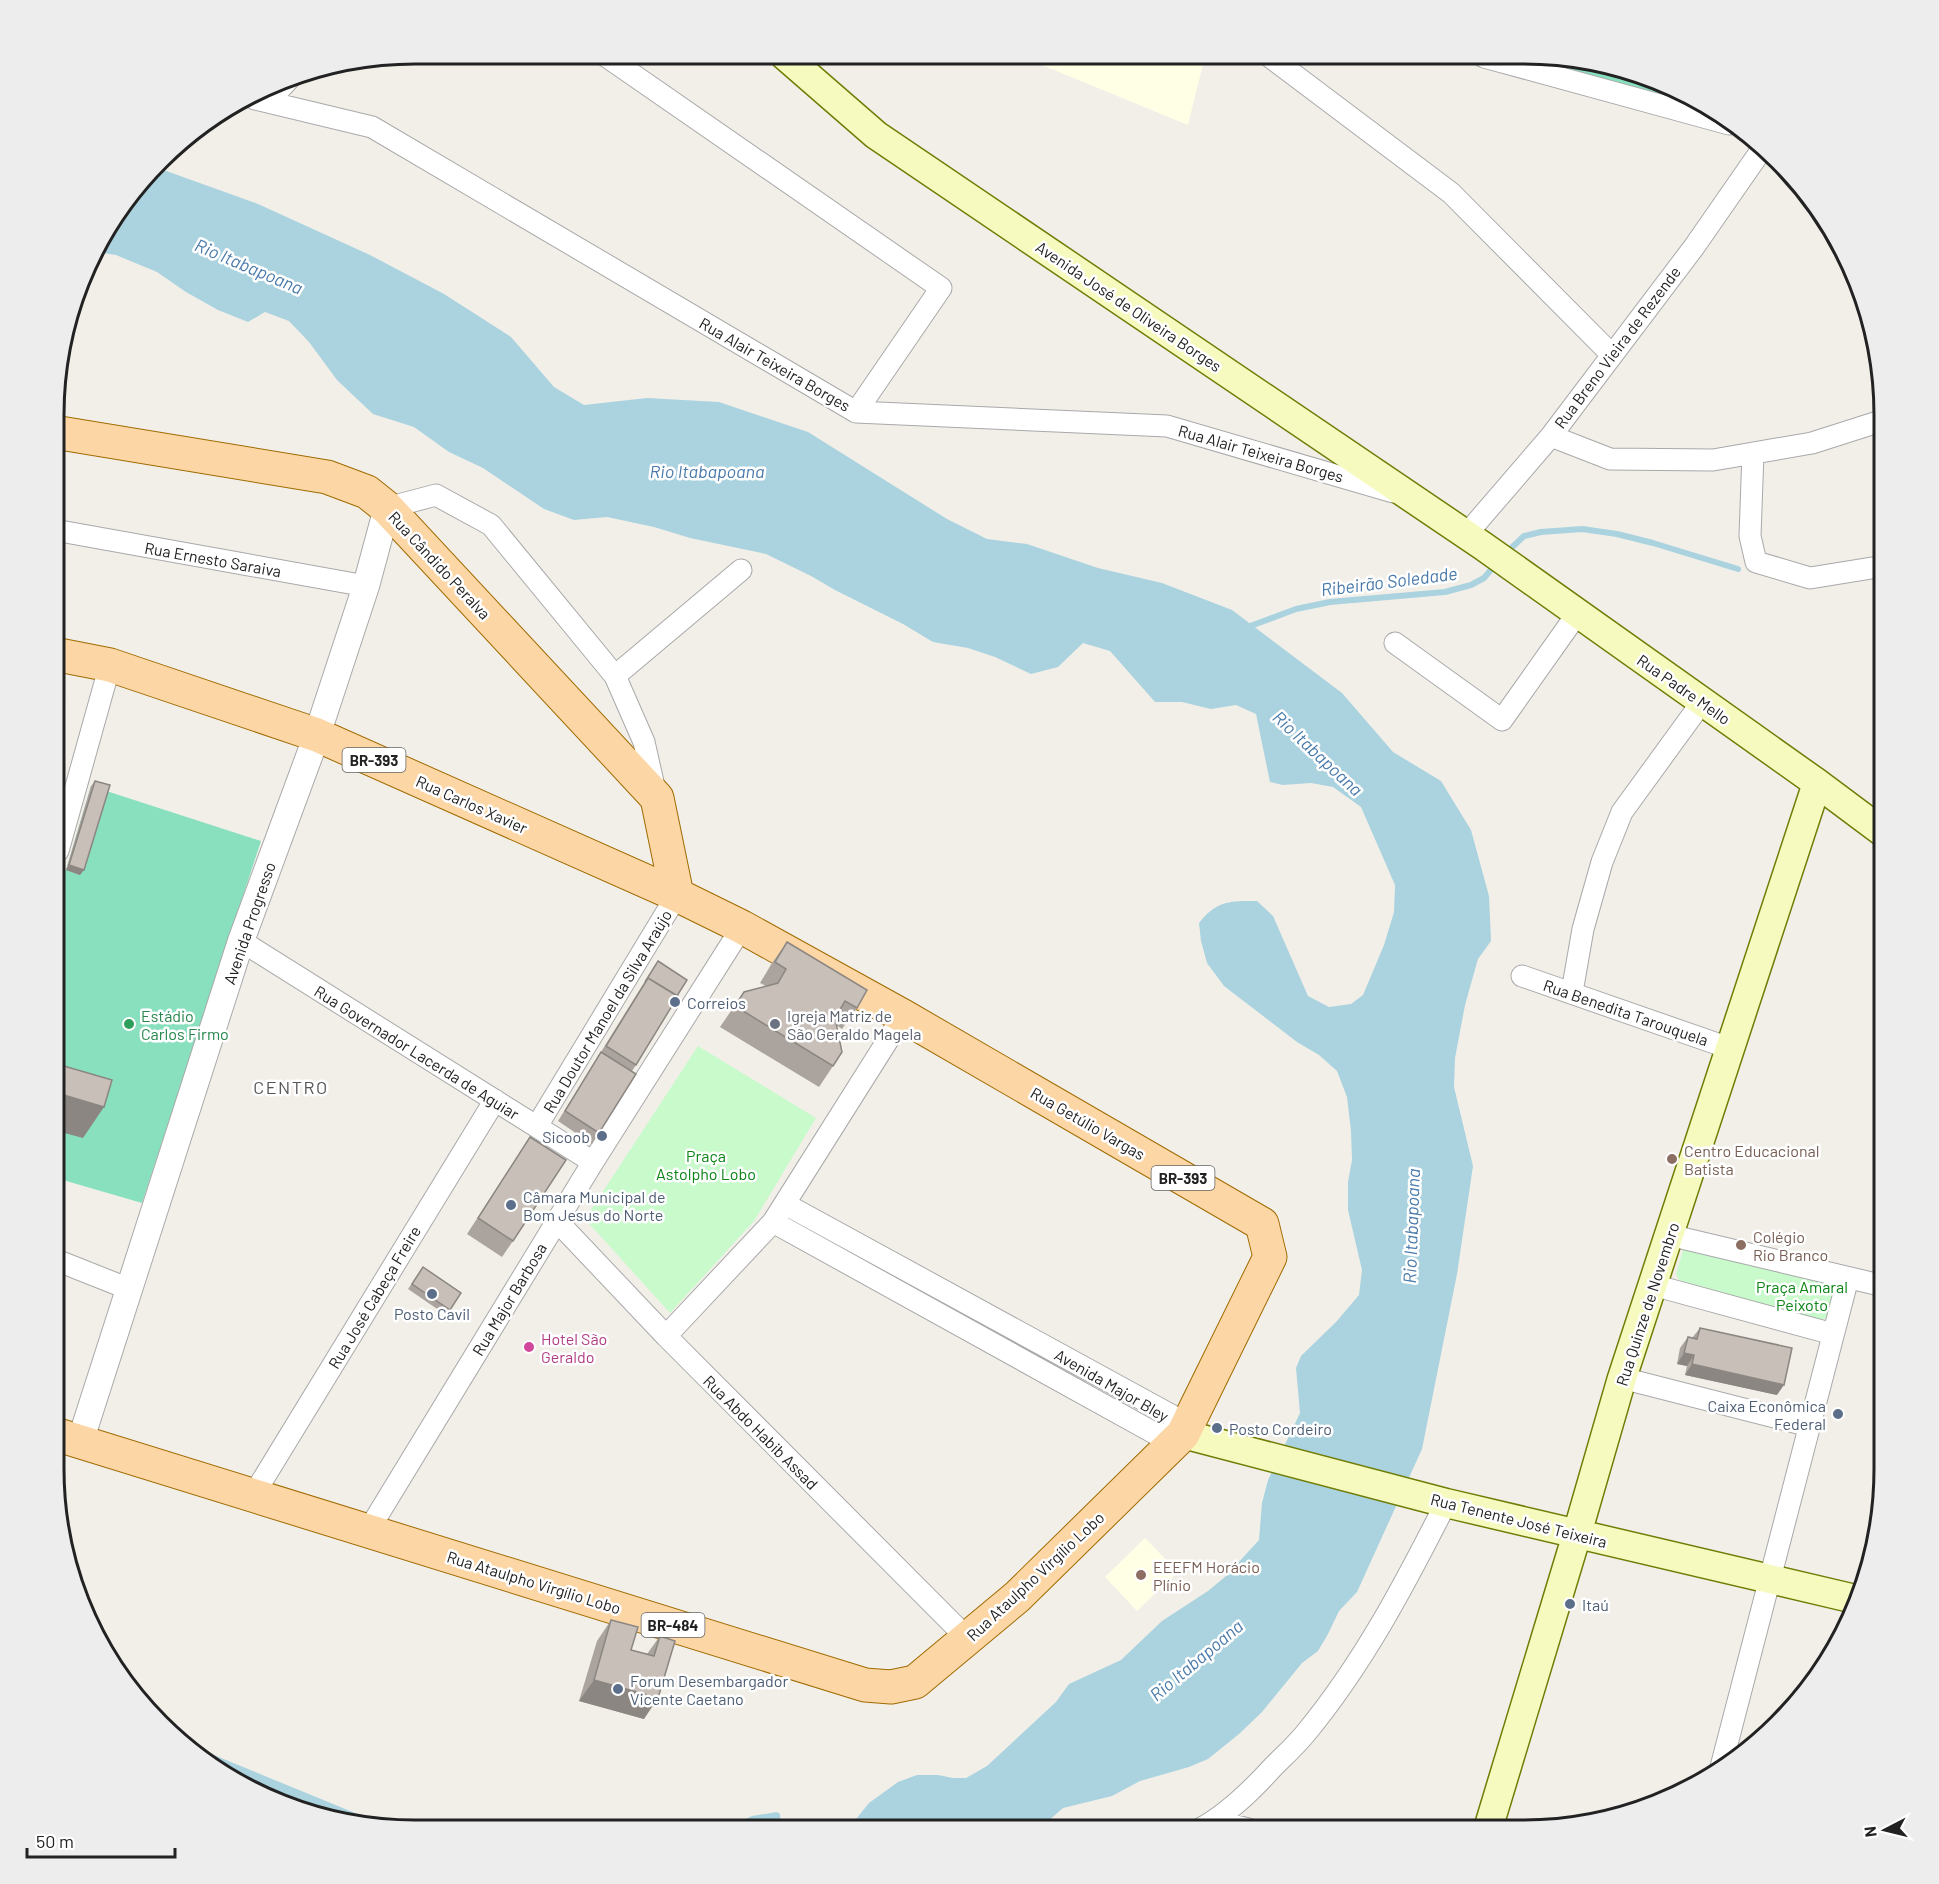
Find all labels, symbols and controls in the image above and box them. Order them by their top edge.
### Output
water label: Rio Itabapoana [192,233,306,299]
street label: Avenida José de Oliveira Borges [1033,237,1225,375]
street label: Rua Breno Vieira de Rezende [1550,262,1684,432]
street label: Rua Alair Teixeira Borges [696,313,854,415]
street label: Rua Alair Teixeira Borges [1176,420,1346,486]
water label: Rio Itabapoana [649,460,765,482]
street label: Rua Cândido Peralva [385,507,495,623]
street label: Rua Ernesto Saraiva [143,538,283,580]
water label: Ribeirão Soledade [1319,562,1459,600]
street label: Rua Padre Mello [1634,650,1734,728]
water label: Rio Itabapoana [1268,706,1368,800]
road number: BR-393 [342,748,406,772]
street label: Rua Carlos Xavier [413,771,531,837]
street label: Avenida Progresso [219,859,279,987]
street label: Rua Doutor Manoel da Silva Araújo [539,906,675,1116]
street label: Rua Benedita Tarouquela [1541,975,1711,1049]
street label: Rua Governador Lacerda de Aguiar [311,981,523,1123]
place label: Correios [687,993,746,1012]
marker: Correios [668,995,682,1009]
place label: Estádio Carlos Firmo [141,1006,229,1043]
place label: Igreja Matriz de São Geraldo Magela [787,1006,921,1043]
marker: Estádio Carlos Firmo [122,1017,136,1031]
marker: Igreja Matriz de São Geraldo Magela [768,1017,782,1031]
district label: CENTRO [253,1076,329,1098]
street label: Rua Getúlio Vargas [1027,1083,1149,1163]
place label: Sicoob [542,1127,590,1146]
marker: Sicoob [595,1129,609,1143]
place label: Centro Educacional Batista [1684,1141,1819,1178]
park label: Praça Astolpho Lobo [656,1146,756,1183]
marker: Centro Educacional Batista [1665,1152,1679,1166]
road number: BR-393 [1152,1166,1214,1190]
water label: Rio Itabapoana [1398,1168,1424,1284]
place label: Câmara Municipal de Bom Jesus do Norte [523,1187,666,1224]
marker: Câmara Municipal de Bom Jesus do Norte [504,1198,518,1212]
street label: Rua Quinze de Novembro [1612,1220,1682,1388]
street label: Rua José Cabeça Freire [324,1222,424,1372]
place label: Colégio Rio Branco [1753,1227,1828,1264]
marker: Colégio Rio Branco [1734,1238,1748,1252]
street label: Rua Major Barbosa [468,1239,550,1359]
park label: Praça Amaral Peixoto [1756,1277,1848,1314]
marker: Posto Cavil [425,1287,439,1301]
place label: Posto Cavil [394,1304,470,1323]
place label: Hotel São Geraldo [541,1329,607,1366]
marker: Hotel São Geraldo [522,1340,536,1354]
street label: Avenida Major Bley [1052,1345,1173,1426]
street label: Rua Abdo Habib Assad [700,1371,822,1493]
place label: Caixa Econômica Federal [1708,1396,1826,1433]
marker: Caixa Econômica Federal [1831,1407,1845,1421]
place label: Posto Cordeiro [1229,1419,1332,1438]
marker: Posto Cordeiro [1210,1421,1224,1435]
street label: Rua Tenente José Teixeira [1429,1489,1609,1551]
street label: Rua Ataulpho Virgílio Lobo [962,1507,1108,1645]
street label: Rua Ataulpho Virgílio Lobo [445,1546,623,1618]
place label: EEEFM Horácio Plínio [1153,1557,1260,1594]
marker: EEEFM Horácio Plínio [1134,1568,1148,1582]
place label: Itaú [1582,1595,1609,1614]
marker: Itaú [1563,1597,1577,1611]
road number: BR-484 [642,1613,704,1637]
water label: Rio Itabapoana [1145,1615,1247,1705]
place label: Forum Desembargador Vicente Caetano [630,1671,788,1708]
marker: Forum Desembargador Vicente Caetano [611,1682,625,1696]
north arrow [1855,1800,1915,1860]
scale bar [27,1821,176,1859]
text: N [1860,1825,1880,1838]
text: 50 m [36,1830,74,1852]

